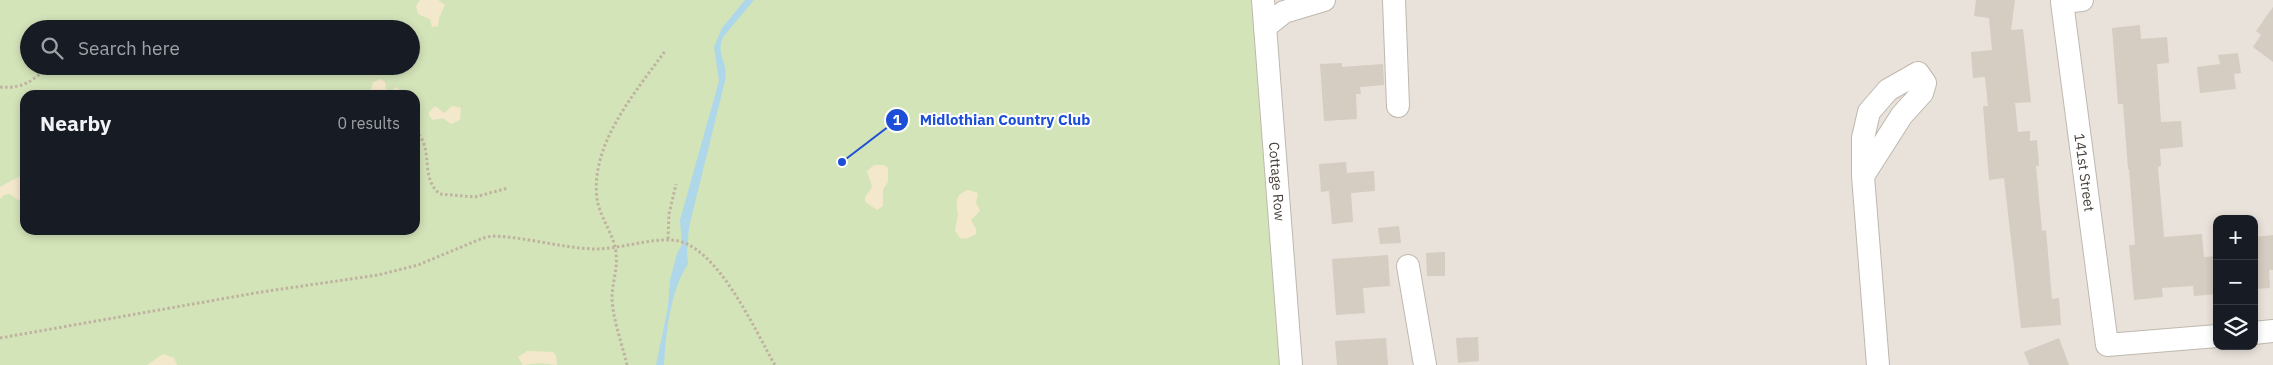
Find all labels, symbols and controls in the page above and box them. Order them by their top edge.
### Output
search box [20,20,420,75]
icon: search [38,34,66,62]
text: Search here [78,36,180,60]
callout: Midlothian Country Club [885,105,1100,135]
text: Nearby [40,109,111,137]
text: 1 [892,110,902,129]
text: Midlothian Country Club [920,110,1090,129]
text: 0 results [337,113,400,133]
street label: 141st Street [2070,132,2098,213]
street label: Cottage Row [1265,141,1289,222]
map controls [2213,215,2258,350]
button: + [2213,215,2258,260]
button: − [2213,260,2258,305]
button: layers [2213,305,2258,350]

